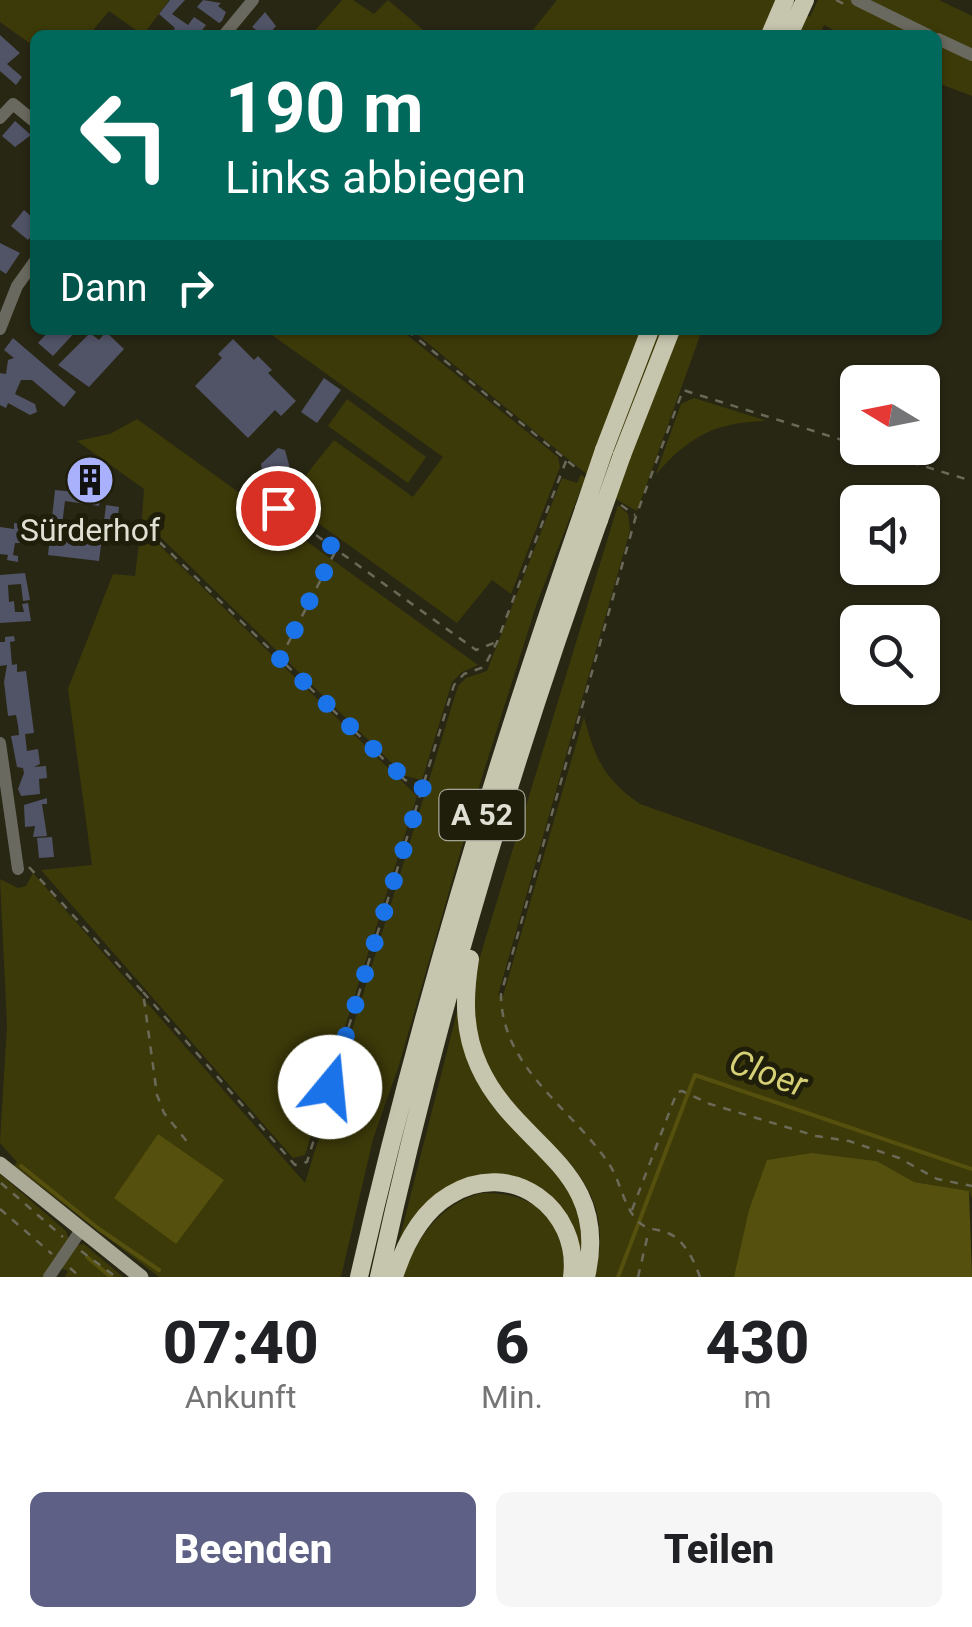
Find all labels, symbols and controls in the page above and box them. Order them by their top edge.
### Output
text: 190 m [225,67,424,149]
icon: left [60,70,190,200]
text: Links abbiegen [225,151,526,204]
icon: right [168,260,223,315]
text: Dann [60,266,148,310]
north arrow [840,365,940,465]
map controls [840,365,940,705]
building icon: Sürderhof [64,454,116,506]
pin [236,466,321,551]
icon: arrive [251,481,306,536]
button: sound [840,485,940,585]
place label: Sürderhof [20,511,161,549]
button: search [840,605,940,705]
road number: A 52 [440,790,524,840]
position arrow [278,1035,382,1139]
water label: Cloer [724,1041,813,1106]
text: 07:40 [163,1307,318,1378]
text: 6 [495,1307,529,1378]
text: 430 [706,1307,809,1378]
text: Ankunft [185,1378,296,1416]
text: Min. [481,1378,543,1416]
text: m [743,1378,772,1416]
button: Beenden [30,1492,476,1607]
button: Teilen [496,1492,942,1607]

